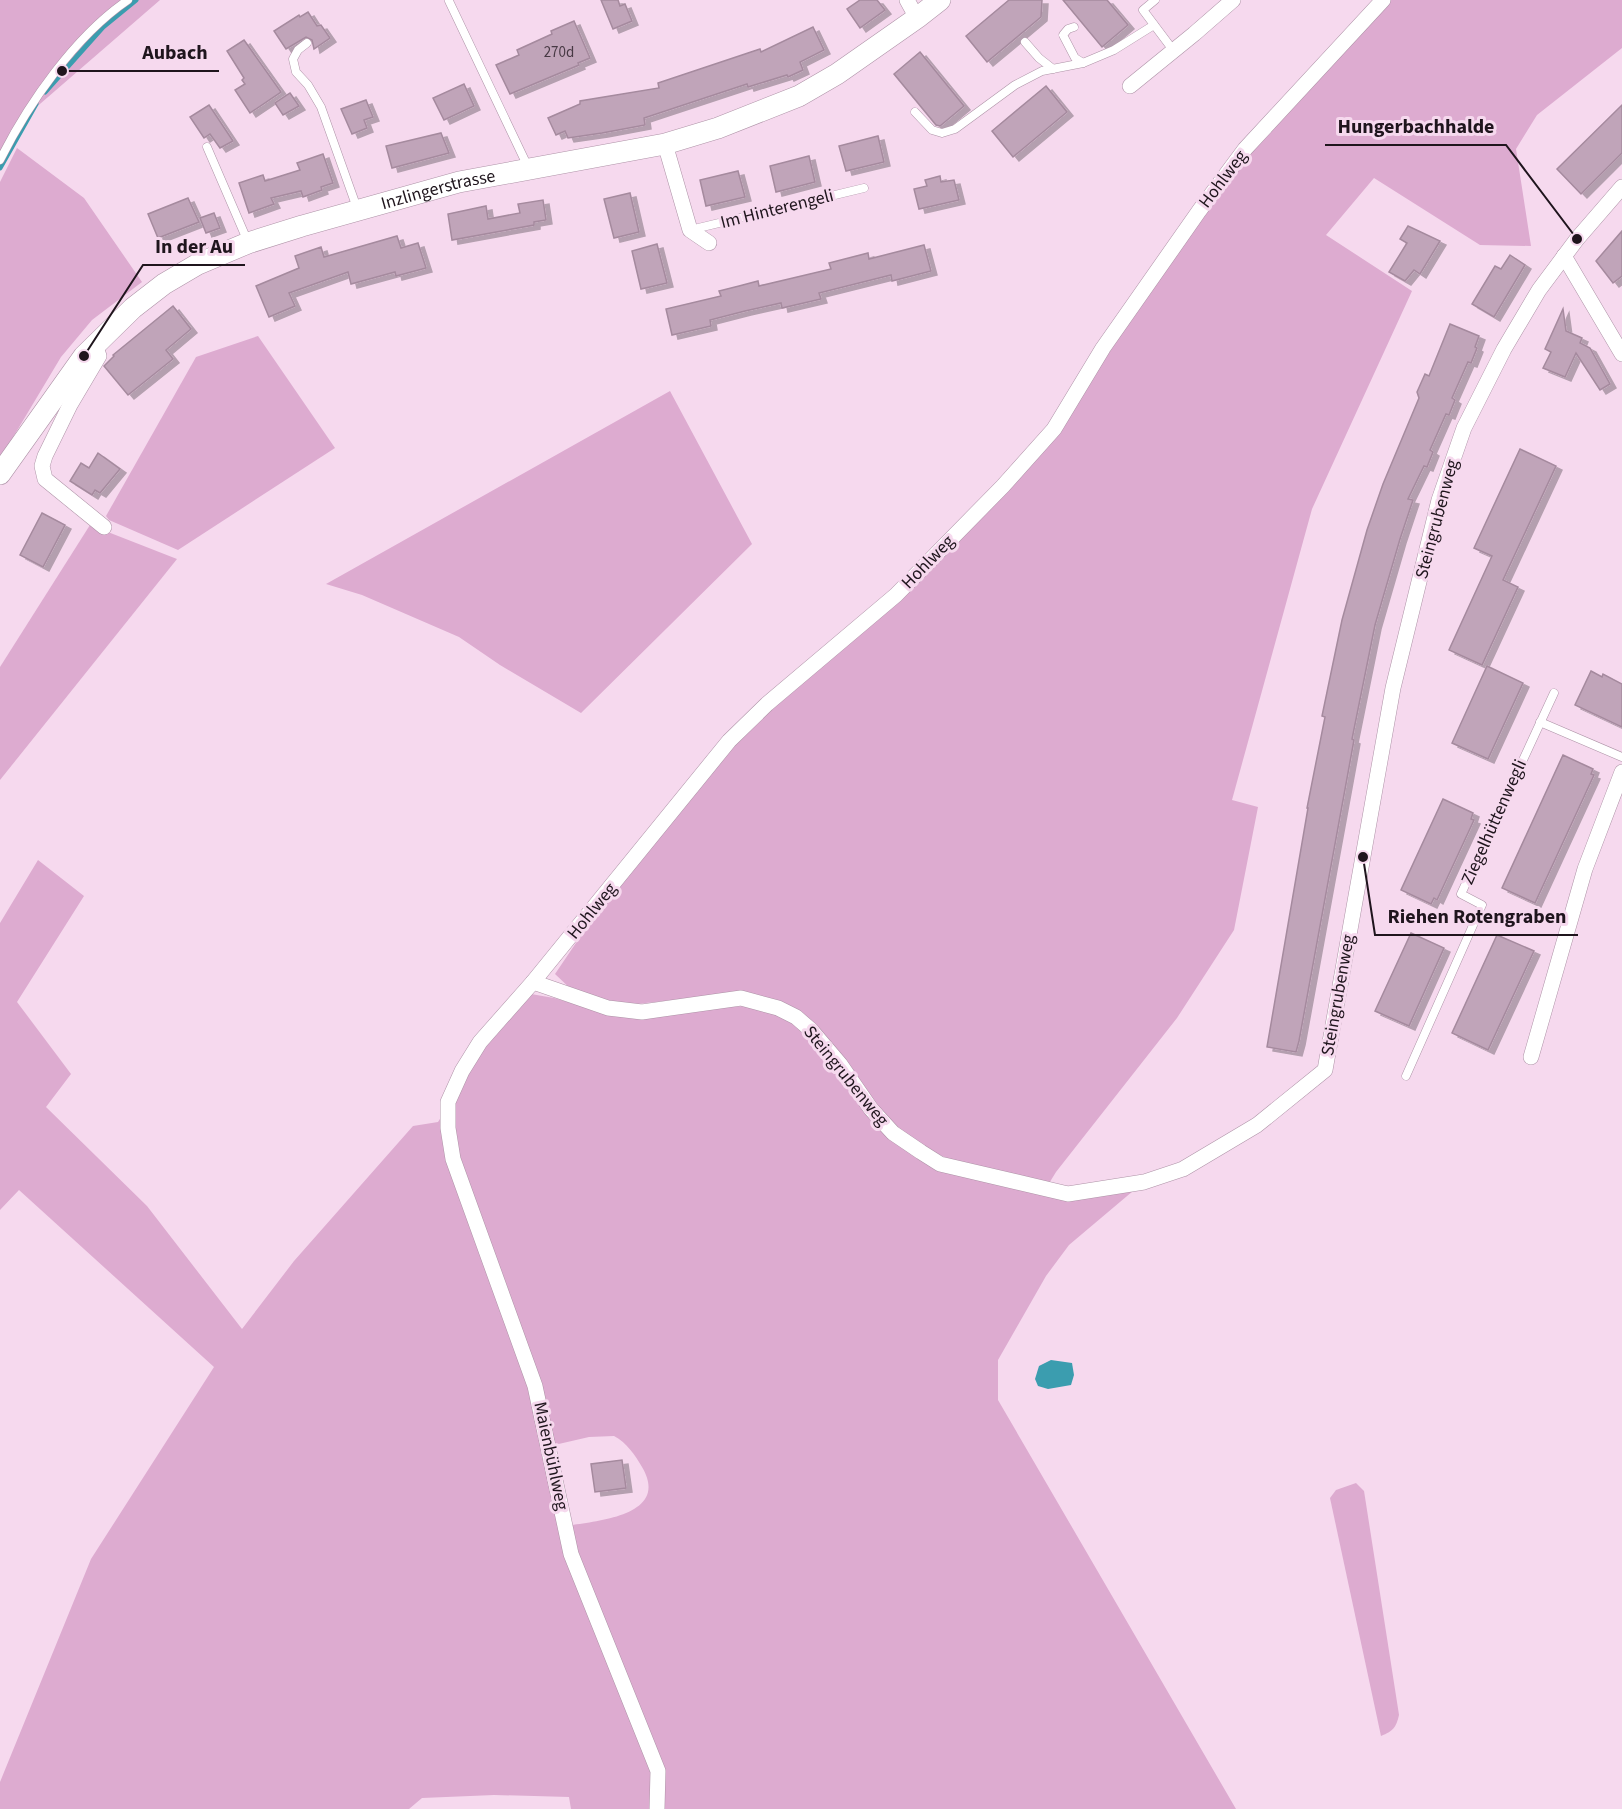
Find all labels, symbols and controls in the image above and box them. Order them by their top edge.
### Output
callout: Aubach [130,33,219,71]
text: Aubach [141,39,208,67]
house number: 270d [544,42,574,63]
callout: Hungerbachhalde [1325,107,1506,145]
text: Hungerbachhalde [1338,113,1494,141]
street label: Hohlweg [1193,145,1253,213]
street label: Inzlingerstrasse [378,163,497,216]
street label: Im Hinterengeli [718,183,836,235]
callout: In der Au [143,227,245,265]
text: In der Au [155,233,233,261]
street label: Steingrubenweg [1409,456,1465,582]
street label: Hohlweg [896,529,960,595]
street label: Ziegelhüttenwegli [1455,755,1533,889]
street label: Hohlweg [561,877,623,945]
callout: Riehen Rotengraben [1375,897,1578,935]
text: Riehen Rotengraben [1388,903,1566,931]
street label: Steingrubenweg [1315,932,1361,1058]
street label: Steingrubenweg [798,1020,894,1132]
street label: Maienbühlweg [527,1400,575,1512]

